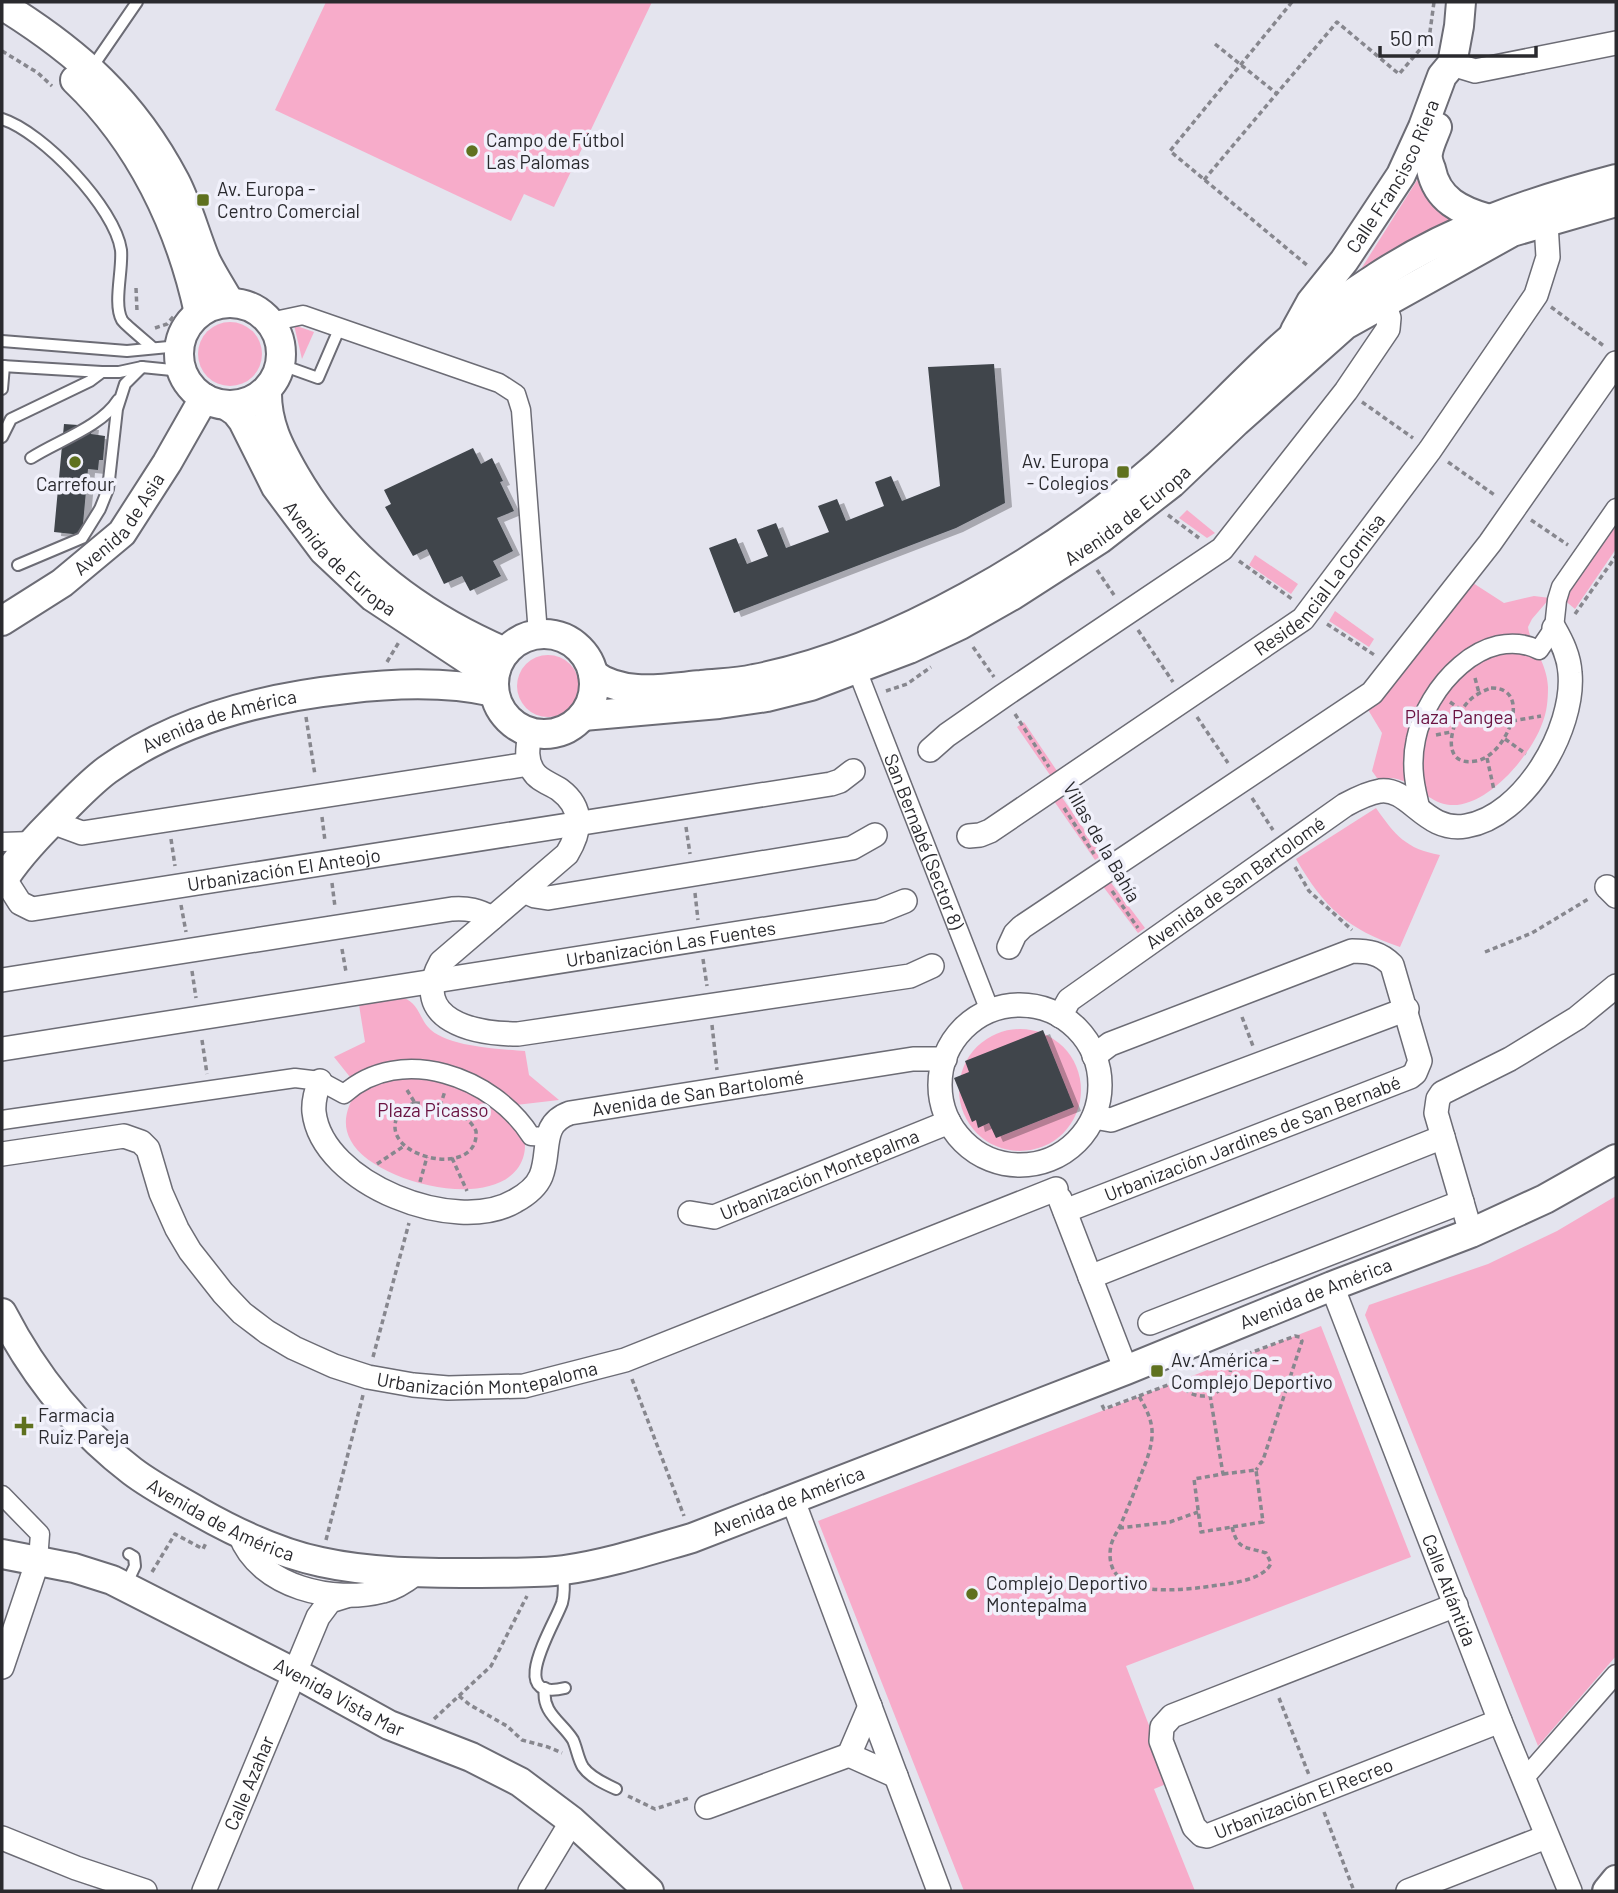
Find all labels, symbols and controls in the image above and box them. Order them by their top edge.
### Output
scale bar [1380,14,1536,58]
text: 50 m [1390,25,1434,50]
street label: Calle Francisco Riera [1341,96,1443,257]
place label: Campo de Fútbol Las Palomas [486,128,624,173]
marker: Campo de Fútbol Las Palomas [464,143,480,159]
place label: Av. Europa - Centro Comercial [217,177,360,222]
marker: Av. Europa - Centro Comercial [195,192,211,208]
place label: Av. Europa - Colegios [1022,449,1109,494]
marker: Carrefour [67,454,83,470]
street label: Avenida de Europa [1060,460,1195,570]
marker: Av. Europa - Colegios [1115,464,1131,480]
street label: Avenida de Asia [69,468,169,579]
place label: Carrefour [36,472,114,495]
street label: Avenida de Europa [279,496,401,620]
street label: Residencial La Cornisa [1249,509,1389,660]
street label: Avenida de América [138,684,298,757]
park label: Plaza Pangea [1405,705,1513,728]
street label: San Bernabé (Sector 8) [880,750,969,933]
street label: Villas de la Bahía [1059,778,1146,906]
street label: Avenida de San Bartolomé [1141,811,1329,953]
street label: Urbanización El Anteojo [186,843,382,896]
street label: Urbanización Las Fuentes [564,916,777,971]
street label: Avenida de San Bartolomé [590,1064,805,1120]
street label: Urbanización Jardines de San Bernabé [1101,1070,1404,1206]
park label: Plaza Picasso [377,1098,489,1121]
street label: Urbanización Montepalma [716,1123,922,1224]
street label: Avenida de América [1236,1252,1395,1334]
place label: Av. América - Complejo Deportivo [1171,1348,1333,1393]
street label: Urbanización Montepaloma [375,1356,600,1399]
marker: Av. América - Complejo Deportivo [1149,1363,1165,1379]
place label: Farmacia Ruiz Pareja [38,1403,129,1448]
marker: Farmacia Ruiz Pareja [16,1418,32,1434]
street label: Avenida de América [708,1460,867,1540]
street label: Avenida de América [143,1473,297,1565]
street label: Calle Atlántida [1418,1531,1482,1649]
place label: Complejo Deportivo Montepalma [986,1571,1148,1616]
marker: Complejo Deportivo Montepalma [964,1586,980,1602]
street label: Avenida Vista Mar [271,1652,408,1741]
street label: Calle Azahar [219,1732,278,1834]
street label: Urbanización El Recreo [1211,1752,1396,1843]

